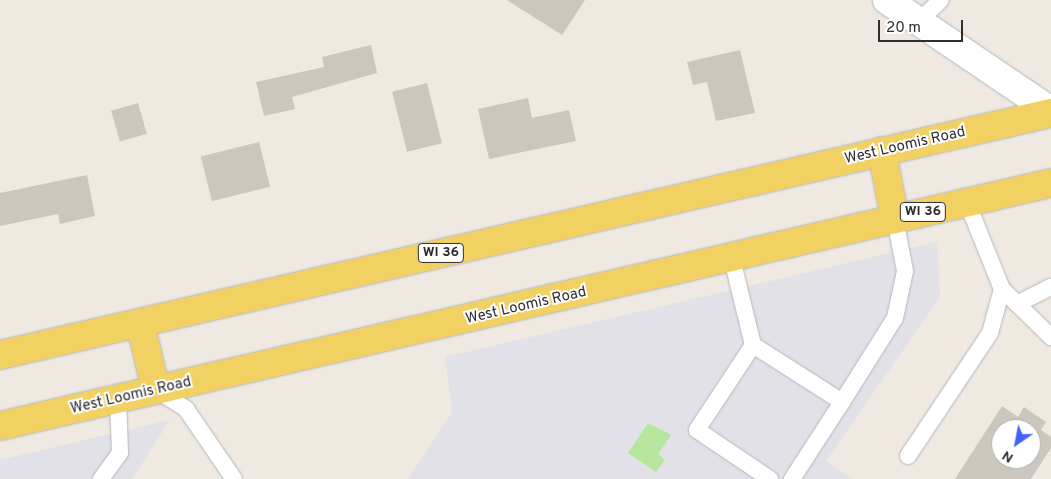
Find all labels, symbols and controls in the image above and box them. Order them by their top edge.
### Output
scale bar [881,10,966,42]
text: 20 m [886,19,921,38]
street label: West Loomis Road [843,123,967,169]
road number: WI 36 [899,200,947,223]
road number: WI 36 [417,242,465,264]
street label: West Loomis Road [464,283,588,329]
street label: West Loomis Road [69,373,193,419]
north arrow [991,419,1041,469]
text: N [999,446,1017,466]

